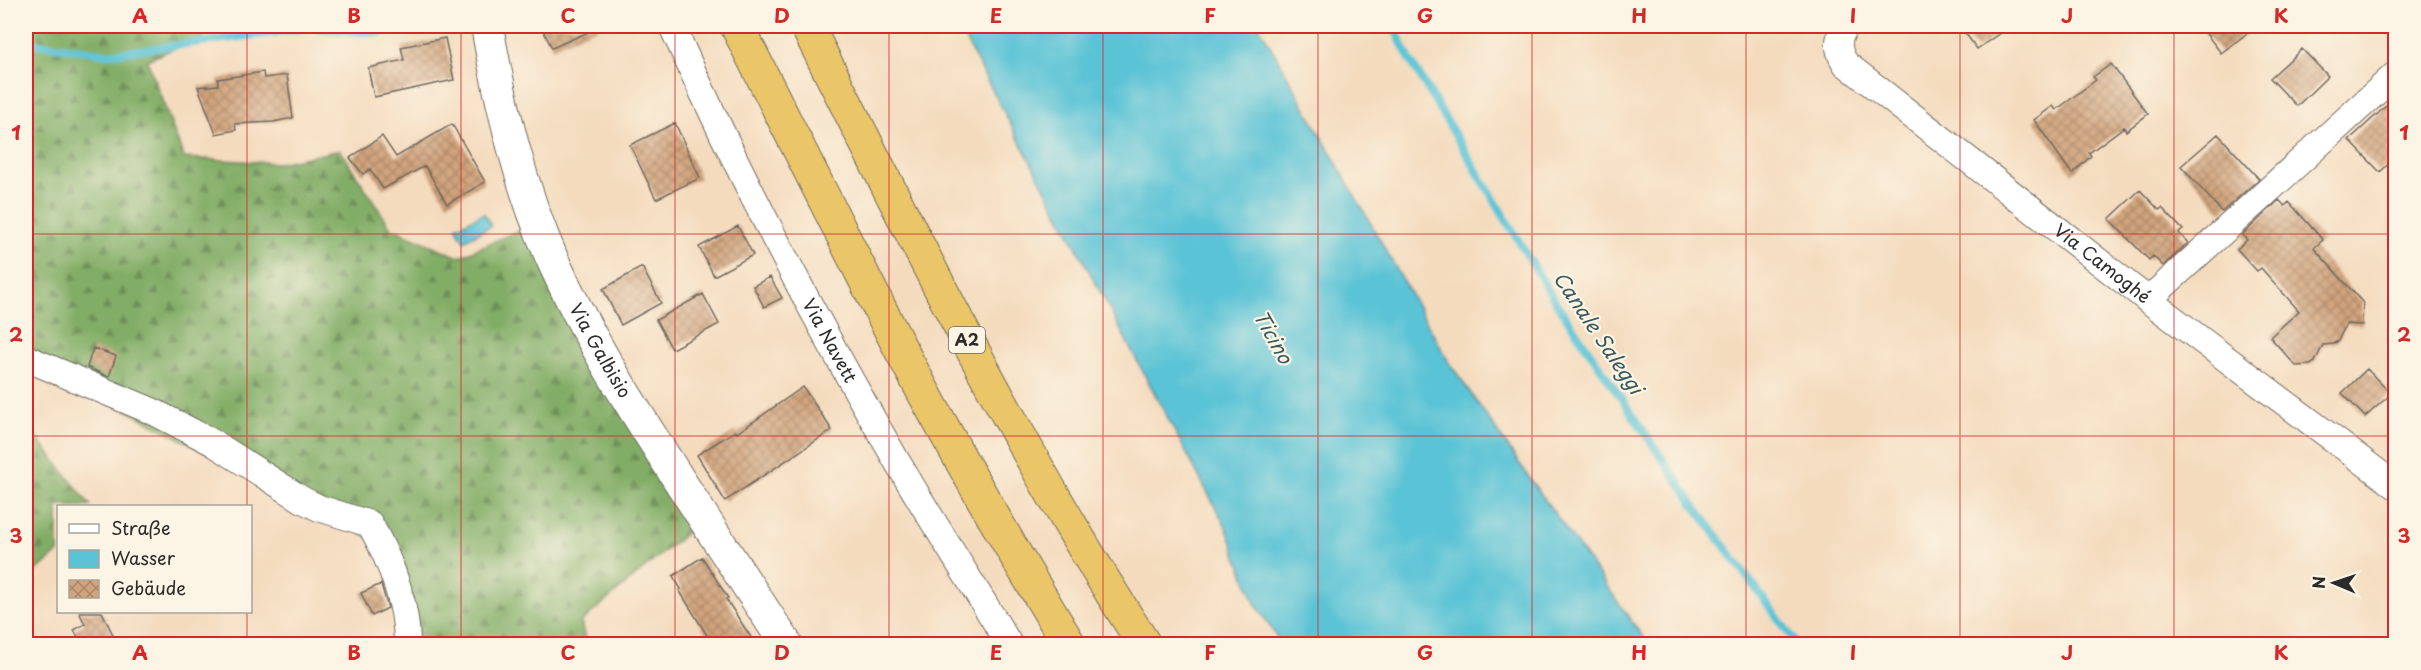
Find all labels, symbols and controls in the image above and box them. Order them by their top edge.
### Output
text: A [132,0,148,30]
text: B [347,0,361,30]
text: C [560,0,576,30]
text: D [774,0,790,30]
text: E [990,0,1002,30]
text: F [1204,0,1216,30]
text: G [1417,0,1433,30]
text: H [1631,0,1647,30]
text: I [1850,0,1856,30]
text: J [2061,0,2073,30]
text: K [2274,0,2289,30]
text: 1 [11,117,21,147]
text: 1 [2399,117,2409,147]
street label: Via Camoghé [2049,216,2157,309]
water label: Canale Saleggi [1547,265,1653,403]
street label: Via Navett [797,293,865,387]
street label: Via Galbisio [563,298,639,403]
water label: Ticino [1247,304,1301,370]
text: 2 [9,319,23,349]
text: 2 [2397,319,2411,349]
road number: A2 [949,327,985,353]
legend [57,505,252,613]
text: Straße [111,514,171,541]
text: 3 [9,520,23,550]
text: 3 [2397,520,2411,550]
text: Wasser [111,544,176,571]
north arrow [2304,553,2364,613]
text: Gebäude [111,574,186,601]
text: N [2306,576,2330,589]
text: A [132,637,148,667]
text: B [347,637,361,667]
text: C [560,637,576,667]
text: D [774,637,790,667]
text: E [990,637,1002,667]
text: F [1204,637,1216,667]
text: G [1417,637,1433,667]
text: H [1631,637,1647,667]
text: I [1850,637,1856,667]
text: J [2061,637,2073,667]
text: K [2274,637,2289,667]

